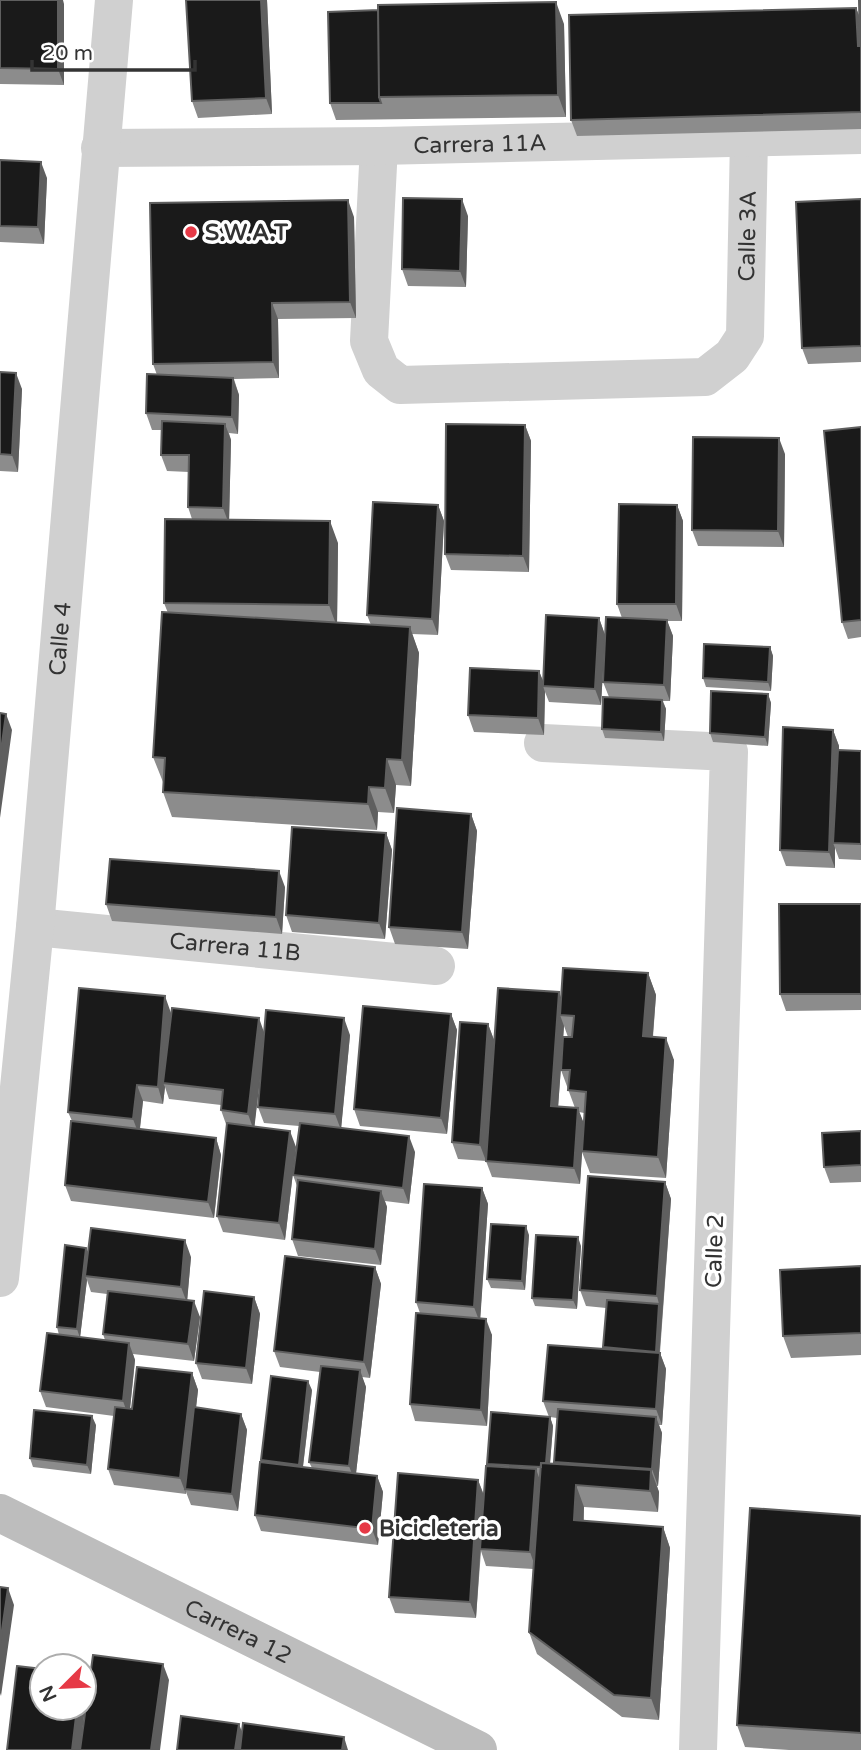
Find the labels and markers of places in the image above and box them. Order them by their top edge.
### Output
place label: S.W.A.T [205,219,289,247]
marker: S.W.A.T [183,224,199,240]
place label: Bicicleteria [379,1515,499,1543]
marker: Bicicleteria [357,1520,373,1536]

